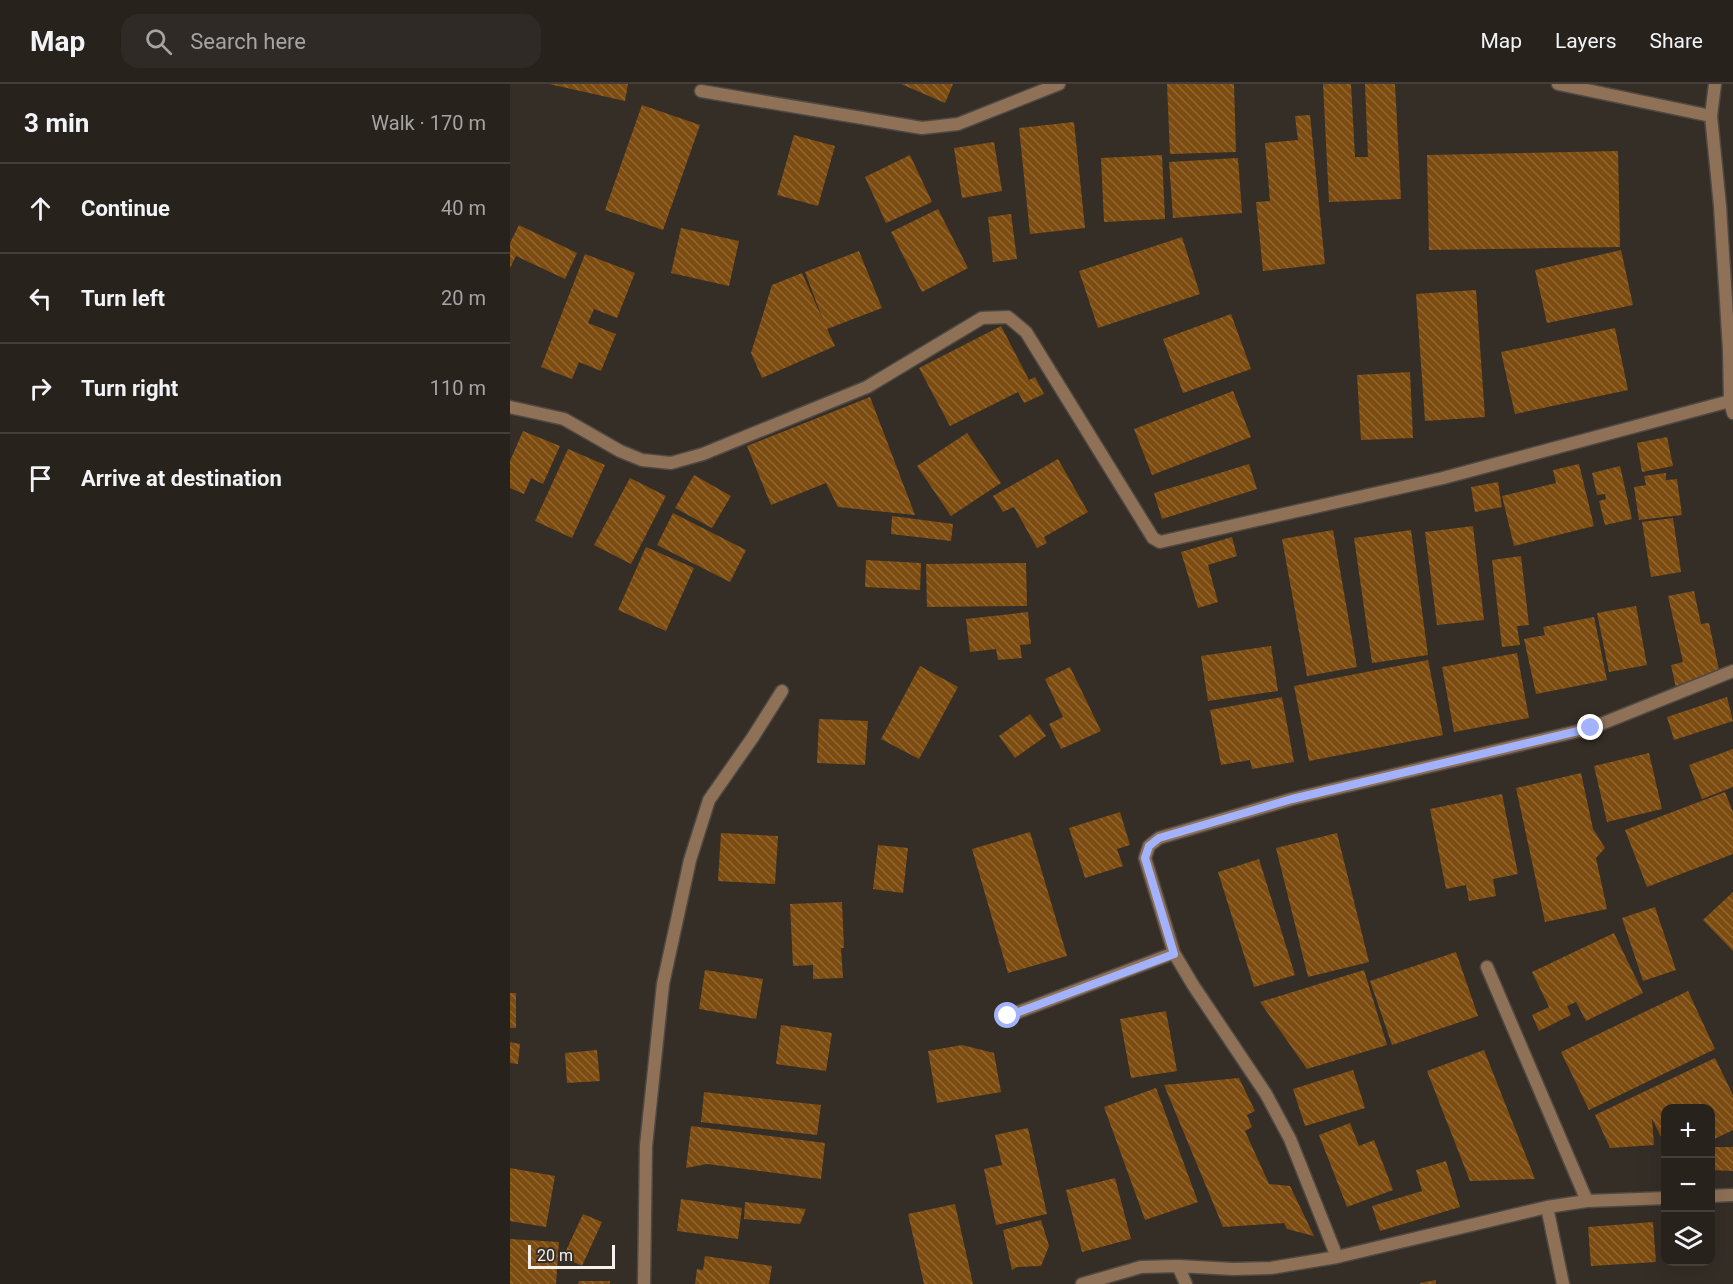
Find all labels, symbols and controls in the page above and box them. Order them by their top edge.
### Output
search box [121,14,541,68]
text: Map [30,25,85,58]
icon: search [142,25,175,58]
text: Search here [190,29,306,54]
text: Map [1480,29,1522,53]
text: Layers [1555,29,1616,53]
text: Share [1649,29,1703,53]
text: 3 min [24,108,89,138]
text: Walk · 170 m [371,111,486,135]
icon: ahead [24,192,57,225]
text: Continue [81,196,170,221]
text: 40 m [441,196,486,220]
icon: left [24,282,57,315]
text: Turn left [81,286,165,311]
text: 20 m [441,286,486,310]
icon: right [24,372,57,405]
text: Turn right [81,376,178,401]
text: 110 m [430,376,486,400]
icon: arrive [24,462,57,495]
text: Arrive at destination [81,466,282,491]
route end [1577,714,1603,740]
route start [994,1002,1020,1028]
map controls [1661,1104,1715,1266]
button: + [1661,1104,1715,1158]
button: − [1661,1158,1715,1212]
button: layers [1661,1212,1715,1266]
scale bar [528,1242,615,1270]
text: 20 m [537,1246,573,1265]

